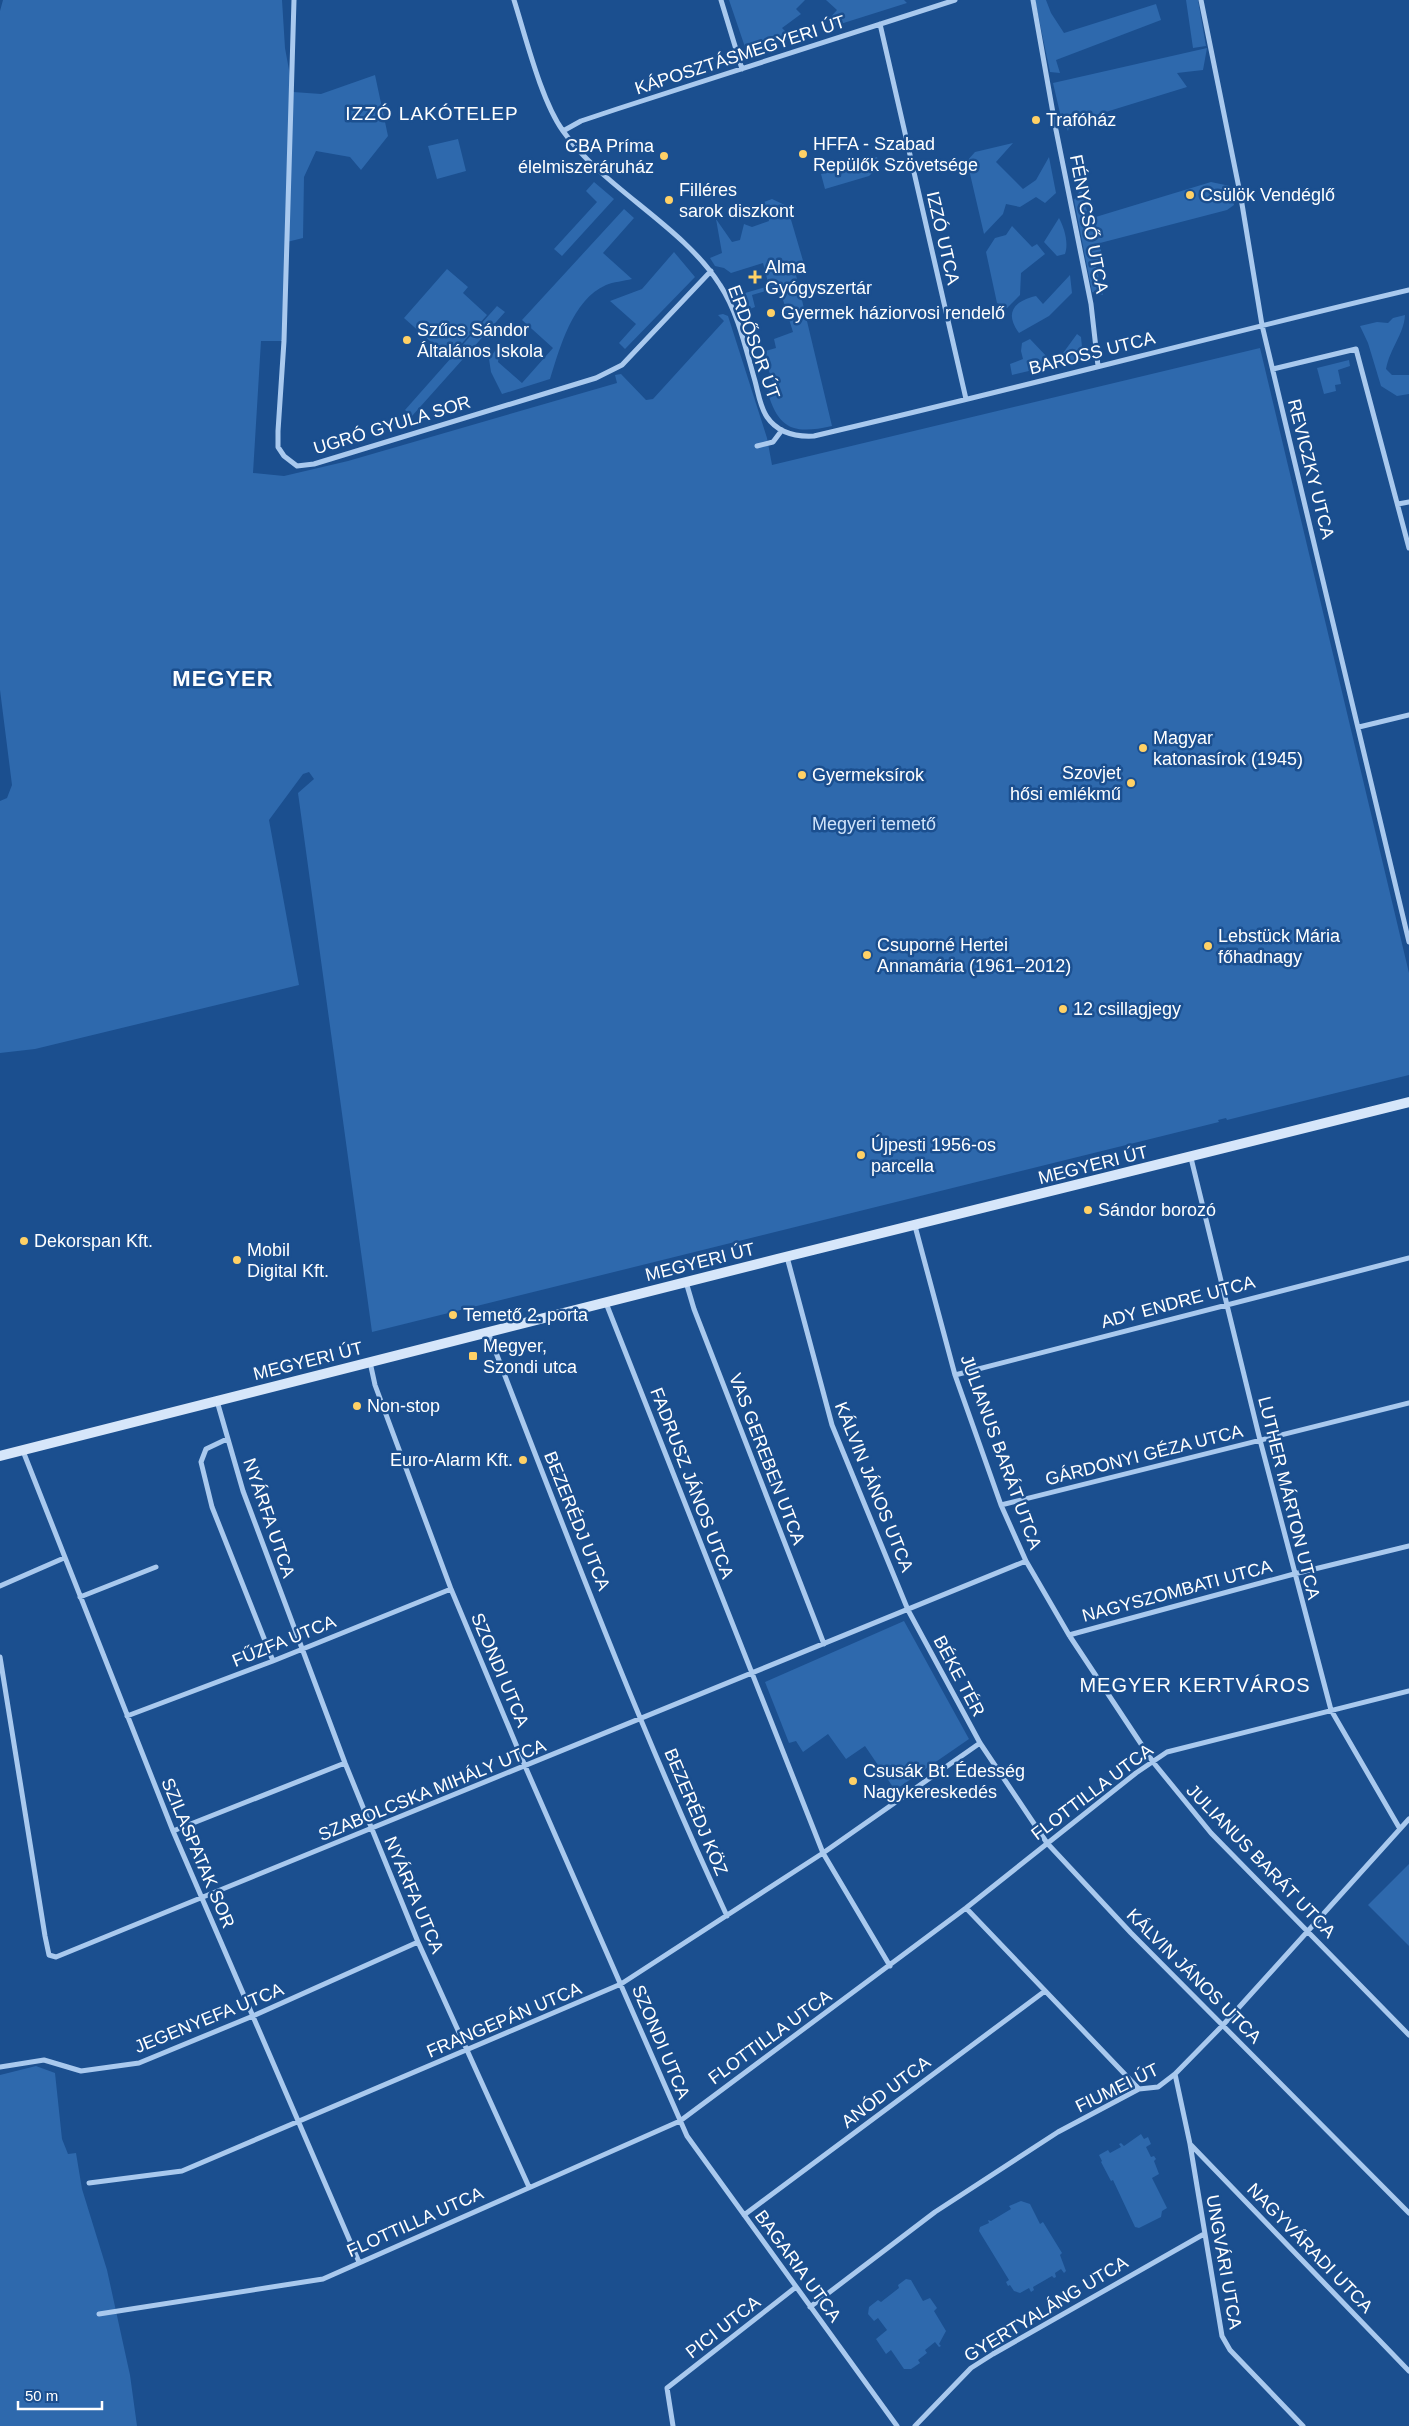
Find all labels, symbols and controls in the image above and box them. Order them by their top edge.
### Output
street label: KÁPOSZTÁSMEGYERI ÚT [632,11,848,99]
district label: IZZÓ LAKÓTELEP [345,103,519,124]
place label: Trafóház [1046,110,1116,130]
marker: Trafóház [1030,114,1042,126]
place label: HFFA - Szabad Repülők Szövetsége [813,134,978,175]
place label: CBA Príma élelmiszeráruház [518,136,655,177]
marker: HFFA - Szabad Repülők Szövetsége [797,148,809,160]
marker: CBA Príma élelmiszeráruház [658,150,670,162]
street label: FÉNYCSŐ UTCA [1066,153,1113,295]
place label: Filléres sarok diszkont [679,180,794,221]
place label: Csülök Vendéglő [1200,185,1335,205]
street label: IZZÓ UTCA [923,189,964,287]
marker: Csülök Vendéglő [1184,189,1196,201]
marker: Filléres sarok diszkont [663,194,675,206]
place label: Alma Gyógyszertár [765,257,872,298]
marker: Alma Gyógyszertár [749,271,761,283]
street label: ERDŐSOR ÚT [724,282,785,402]
place label: Gyermek háziorvosi rendelő [781,303,1005,323]
marker: Gyermek háziorvosi rendelő [765,307,777,319]
place label: Szűcs Sándor Általános Iskola [417,320,544,361]
street label: BAROSS UTCA [1027,328,1157,378]
marker: Szűcs Sándor Általános Iskola [401,334,413,346]
street label: UGRÓ GYULA SOR [311,391,473,458]
street label: REVICZKY UTCA [1284,397,1338,541]
district label: MEGYER [172,666,274,691]
place label: Magyar katonasírok (1945) [1153,728,1303,769]
marker: Magyar katonasírok (1945) [1137,742,1149,754]
place label: Szovjet hősi emlékmű [1010,763,1121,804]
place label: Gyermeksírok [812,765,925,785]
marker: Gyermeksírok [796,769,808,781]
marker: Szovjet hősi emlékmű [1125,777,1137,789]
park label: Megyeri temető [812,814,936,834]
place label: Lebstück Mária főhadnagy [1218,926,1341,967]
place label: Csuporné Hertei Annamária (1961–2012) [877,935,1071,976]
marker: Lebstück Mária főhadnagy [1202,940,1214,952]
marker: Csuporné Hertei Annamária (1961–2012) [861,949,873,961]
place label: 12 csillagjegy [1073,999,1181,1019]
marker: 12 csillagjegy [1057,1003,1069,1015]
place label: Újpesti 1956-os parcella [871,1134,996,1176]
street label: MEGYERI ÚT [1036,1141,1150,1188]
marker: Újpesti 1956-os parcella [855,1149,867,1161]
place label: Sándor borozó [1098,1200,1216,1220]
marker: Sándor borozó [1082,1204,1094,1216]
place label: Dekorspan Kft. [34,1231,153,1251]
marker: Dekorspan Kft. [18,1235,30,1247]
street label: MEGYERI ÚT [643,1238,757,1285]
place label: Mobil Digital Kft. [247,1240,329,1281]
marker: Mobil Digital Kft. [231,1254,243,1266]
street label: ADY ENDRE UTCA [1099,1272,1257,1332]
place label: Temető 2. porta [463,1305,589,1325]
marker: Temető 2. porta [447,1309,459,1321]
place label: Megyer, Szondi utca [483,1336,578,1377]
street label: MEGYERI ÚT [251,1337,365,1384]
marker: Megyer, Szondi utca [467,1350,479,1362]
street label: JULIANUS BARÁT UTCA [956,1352,1046,1552]
street label: VAS GEREBEN UTCA [725,1371,809,1547]
street label: FADRUSZ JÁNOS UTCA [646,1385,738,1581]
street label: LUTHER MÁRTON UTCA [1254,1394,1324,1602]
place label: Non-stop [367,1396,440,1416]
street label: KÁLVIN JÁNOS UTCA [831,1399,917,1575]
marker: Non-stop [351,1400,363,1412]
street label: GÁRDONYI GÉZA UTCA [1043,1421,1245,1489]
street label: BEZERÉDJ UTCA [540,1449,614,1593]
place label: Euro-Alarm Kft. [390,1450,513,1470]
marker: Euro-Alarm Kft. [517,1454,529,1466]
street label: NYÁRFA UTCA [239,1456,299,1580]
street label: NAGYSZOMBATI UTCA [1080,1556,1274,1626]
street label: FŰZFA UTCA [229,1610,339,1671]
street label: SZONDI UTCA [467,1610,533,1730]
street label: BÉKE TÉR [929,1632,989,1720]
district label: MEGYER KERTVÁROS [1079,1674,1311,1696]
street label: SZABOLCSKA MIHÁLY UTCA [315,1735,549,1845]
street label: FLOTTILLA UTCA [1027,1740,1157,1844]
street label: BEZERÉDJ KÖZ [660,1745,732,1879]
place label: Csusák Bt. Édesség Nagykereskedés [863,1761,1025,1802]
street label: SZILASPATAK SOR [157,1775,239,1931]
marker: Csusák Bt. Édesség Nagykereskedés [847,1775,859,1787]
street label: JULIANUS BARÁT UTCA [1182,1780,1340,1942]
street label: NYÁRFA UTCA [380,1834,448,1956]
street label: KÁLVIN JÁNOS UTCA [1123,1905,1265,2047]
street label: FRANGEPÁN UTCA [424,1978,584,2062]
street label: JEGENYEFA UTCA [132,1979,286,2057]
street label: SZONDI UTCA [628,1982,694,2102]
street label: FLOTTILLA UTCA [705,1986,835,2088]
street label: ANÓD UTCA [837,2051,934,2132]
street label: FIUMEI ÚT [1072,2058,1162,2117]
street label: NAGYVÁRADI UTCA [1243,2179,1377,2317]
street label: FLOTTILLA UTCA [344,2183,486,2261]
street label: UNGVÁRI UTCA [1202,2193,1246,2331]
street label: BAGARIA UTCA [751,2206,845,2326]
street label: GYERTYALÁNG UTCA [961,2252,1131,2366]
street label: PICI UTCA [682,2292,764,2362]
scale bar [18,2378,101,2410]
text: 50 m [25,2387,58,2404]

